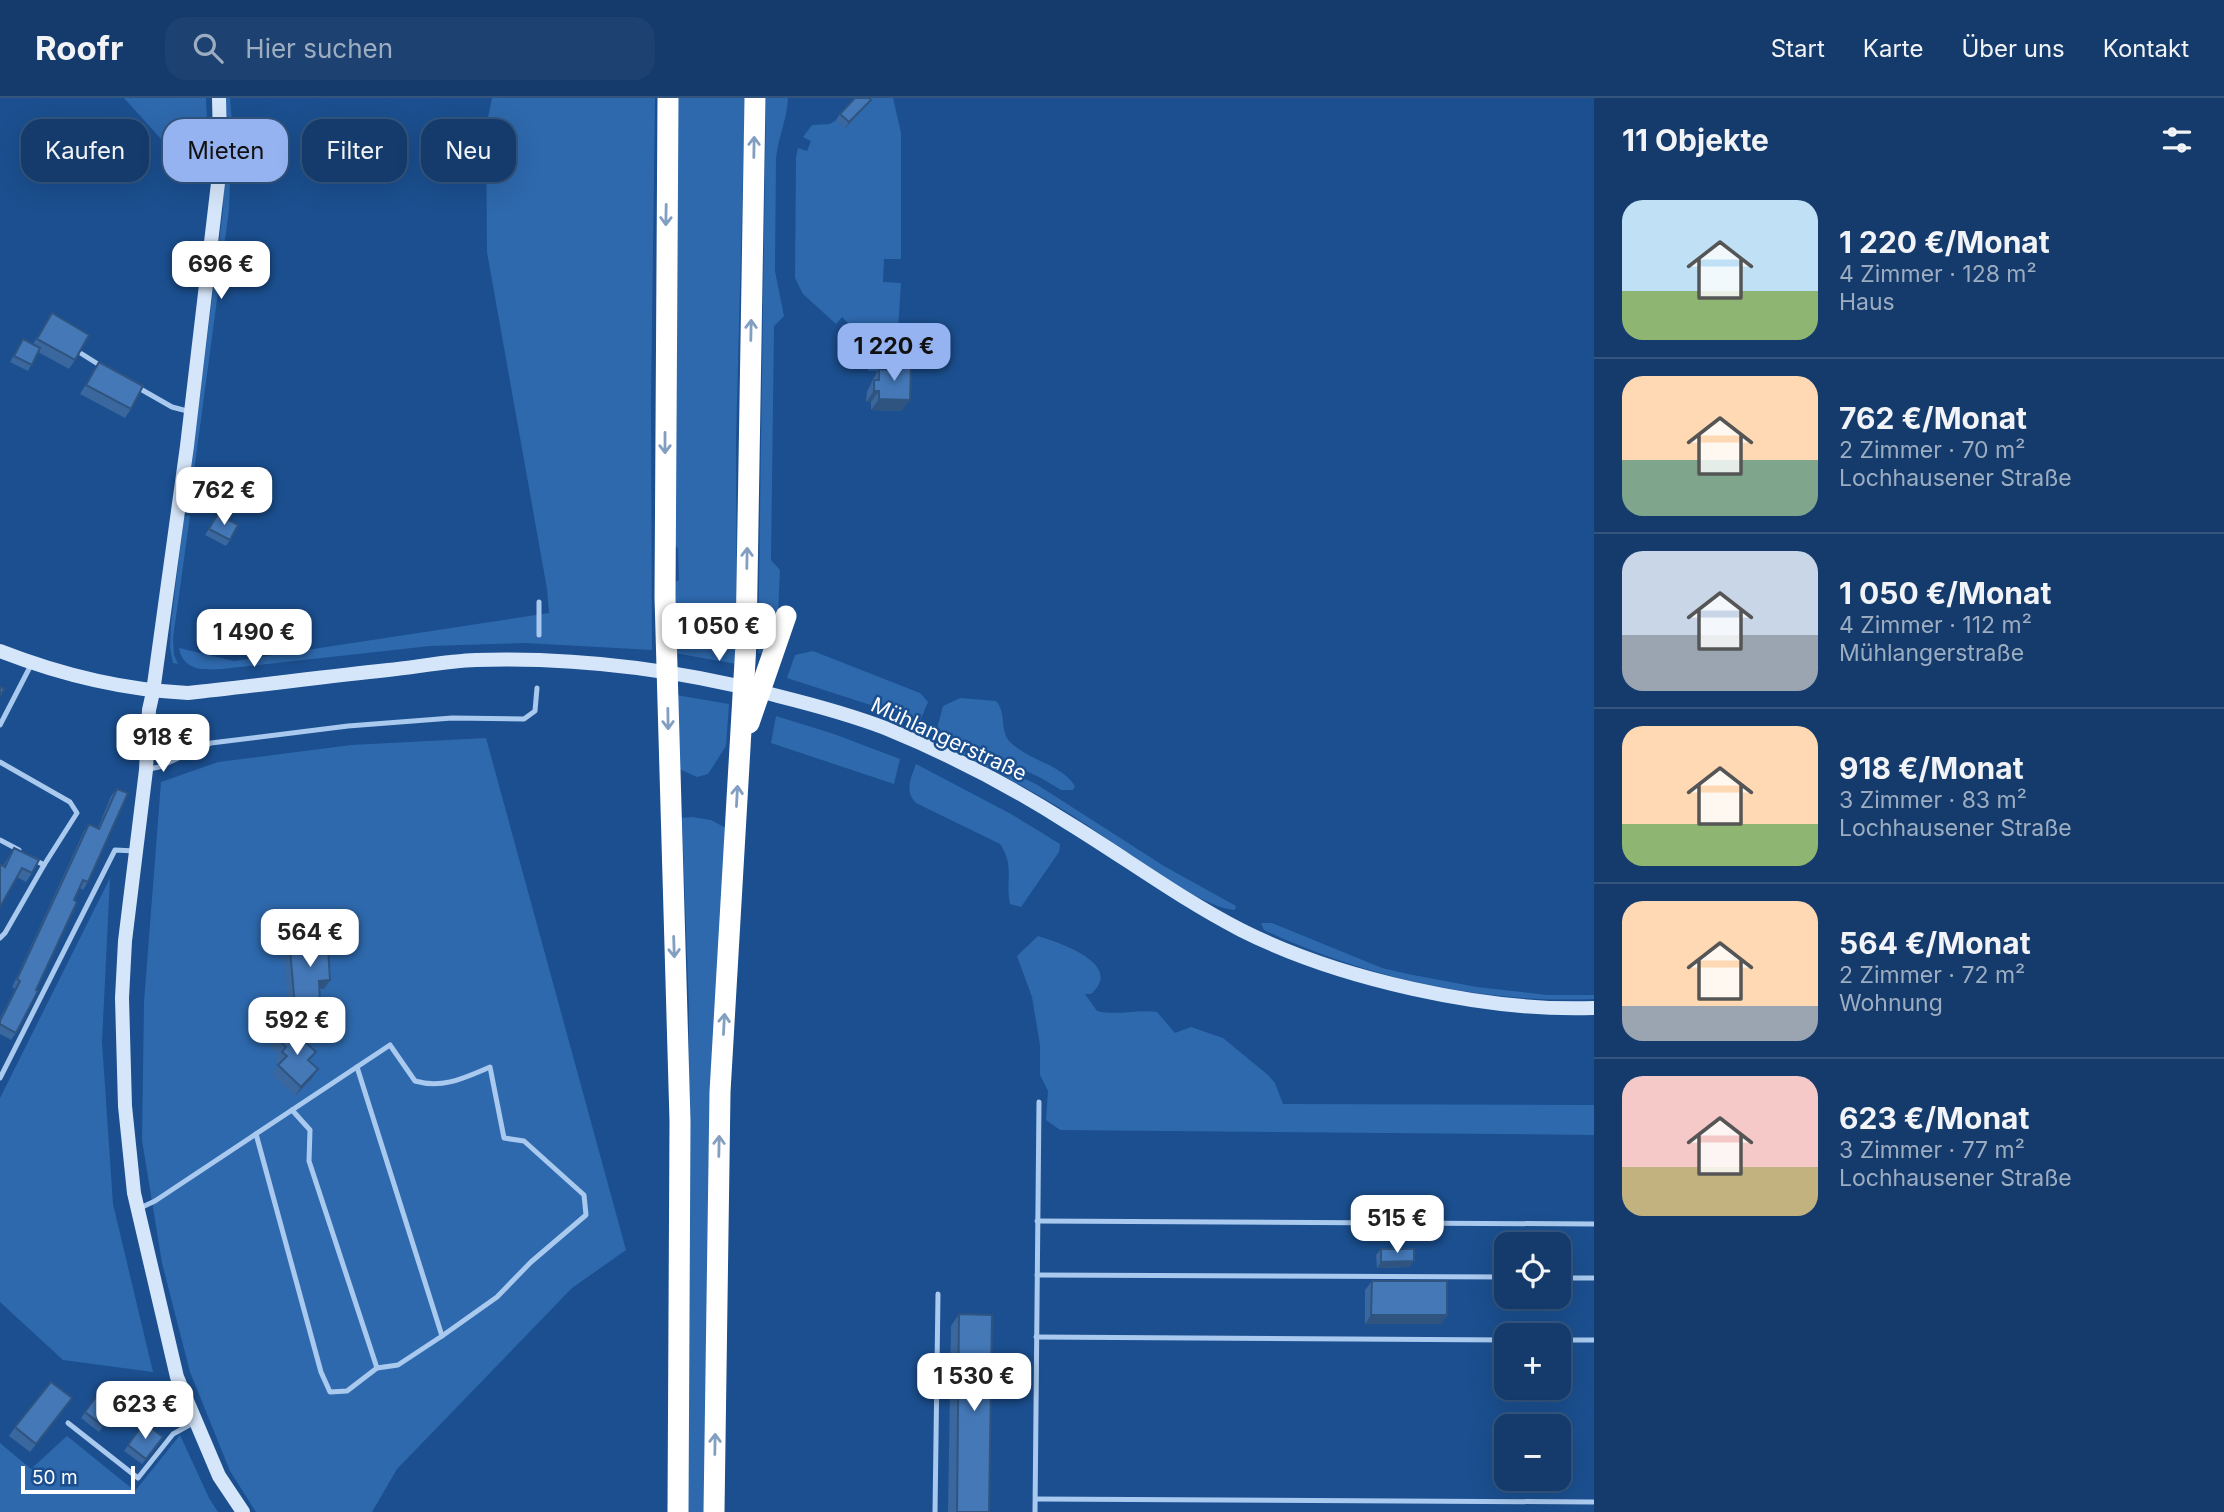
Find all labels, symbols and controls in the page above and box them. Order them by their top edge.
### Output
search box [165,17,655,80]
text: Roofr [35,28,123,68]
icon: search [189,29,227,67]
text: Hier suchen [245,33,393,64]
text: Start [1771,34,1825,63]
text: Karte [1863,34,1923,63]
text: Über uns [1961,34,2065,63]
text: Kontakt [2103,34,2189,63]
chip: Kaufen [21,119,149,182]
chip: Mieten [163,119,288,182]
chip: Filter [302,119,407,182]
chip: Neu [421,119,516,182]
icon: filters [2158,121,2196,159]
text: 11 Objekte [1622,122,1769,158]
one-way arrow [747,136,761,159]
one-way arrow [660,203,673,226]
text: 1 220 €/Monat [1839,224,2050,260]
icon: home [1678,228,1762,312]
pin: 696 € [172,242,270,301]
text: 696 € [188,250,254,278]
text: 4 Zimmer · 128 m² [1839,260,2037,288]
text: Haus [1839,288,1895,316]
one-way arrow [744,319,758,342]
pin: 1 220 € [829,324,959,383]
text: 1 220 € [853,332,935,360]
text: 762 €/Monat [1839,400,2027,436]
icon: home [1678,404,1762,488]
one-way arrow [658,431,672,454]
text: 2 Zimmer · 70 m² [1839,436,2025,464]
text: Lochhausener Straße [1839,464,2072,492]
pin: 762 € [175,468,273,527]
text: 762 € [192,476,256,504]
one-way arrow [741,546,754,569]
text: 1 050 €/Monat [1839,575,2051,611]
icon: home [1678,579,1762,663]
pin: 1 050 € [654,603,784,663]
pin: 1 490 € [189,610,319,669]
text: 4 Zimmer · 112 m² [1839,611,2032,639]
text: 1 050 € [678,612,760,640]
text: 1 490 € [213,618,295,646]
text: Mühlangerstraße [1839,639,2024,667]
street label: Mühlangerstraße [867,692,1031,786]
one-way arrow [661,707,675,730]
pin: 918 € [114,714,212,774]
text: 918 € [132,723,194,751]
text: 918 €/Monat [1839,750,2024,786]
icon: home [1678,754,1762,838]
one-way arrow [731,785,744,808]
text: 3 Zimmer · 83 m² [1839,786,2027,814]
text: Lochhausener Straße [1839,814,2072,842]
pin: 564 € [261,910,359,969]
text: 564 € [277,918,343,946]
text: 564 €/Monat [1839,925,2031,961]
icon: home [1678,929,1762,1013]
one-way arrow [668,935,681,958]
text: 2 Zimmer · 72 m² [1839,961,2025,989]
text: Wohnung [1839,989,1943,1017]
pin: 592 € [248,998,346,1057]
text: 592 € [264,1006,330,1034]
one-way arrow [718,1013,731,1035]
text: 623 €/Monat [1839,1100,2029,1136]
icon: home [1678,1104,1762,1188]
one-way arrow [712,1135,726,1158]
text: 3 Zimmer · 77 m² [1839,1136,2025,1164]
text: Lochhausener Straße [1839,1164,2072,1192]
pin: 515 € [1348,1196,1446,1255]
text: 515 € [1367,1204,1427,1232]
map controls [1494,1232,1571,1491]
button: locate [1494,1232,1571,1309]
button: + [1494,1323,1571,1400]
pin: 1 530 € [909,1354,1039,1413]
text: 1 530 € [933,1362,1015,1390]
pin: 623 € [96,1382,194,1441]
text: 623 € [112,1390,178,1418]
button: − [1494,1414,1571,1491]
one-way arrow [708,1433,721,1456]
scale bar [21,1463,135,1495]
text: 50 m [32,1466,78,1489]

